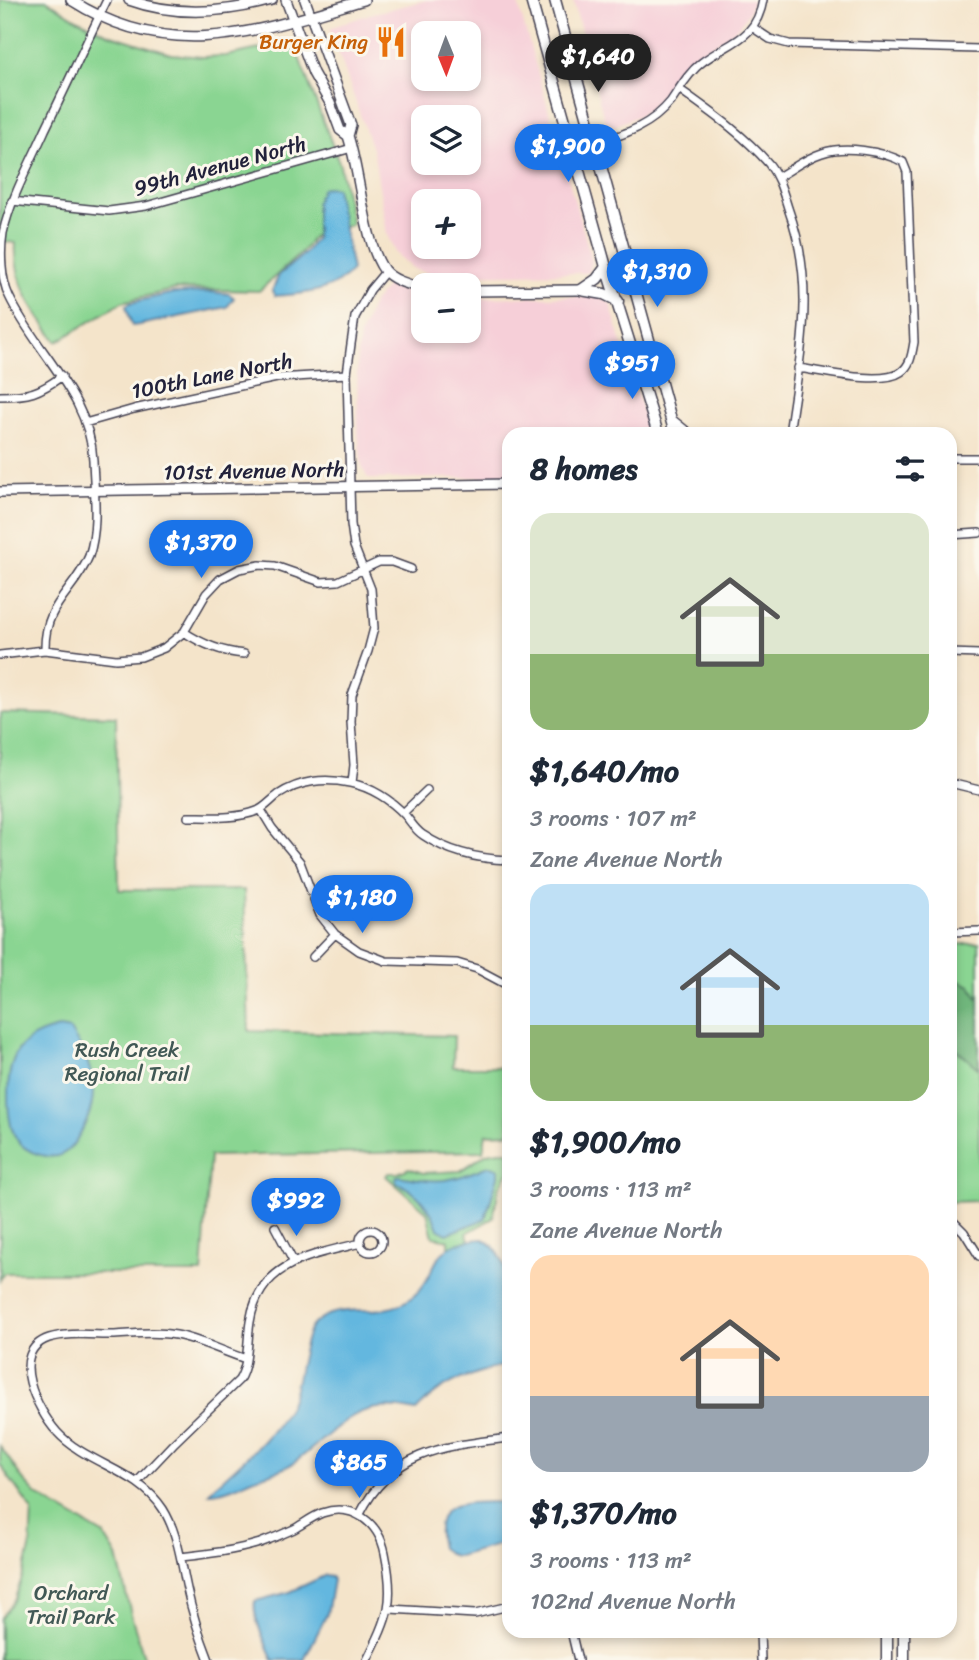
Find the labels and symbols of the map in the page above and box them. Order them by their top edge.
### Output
north arrow [411,21,481,91]
place label: Burger King [259,23,368,61]
restaurant icon: Burger King [374,25,408,59]
pin: $1,640 [541,34,655,94]
pin: $1,900 [511,124,625,184]
street label: 99th Avenue North [129,125,311,207]
pin: $1,310 [600,250,714,309]
street label: 100th Lane North [128,342,296,410]
pin: $951 [591,342,673,401]
street label: 101st Avenue North [163,450,345,492]
pin: $1,370 [144,520,258,580]
pin: $1,180 [305,876,419,935]
park label: Rush Creek Regional Trail [65,1031,190,1093]
pin: $992 [255,1178,337,1238]
pin: $865 [318,1440,400,1500]
park label: Orchard Trail Park [27,1574,116,1636]

